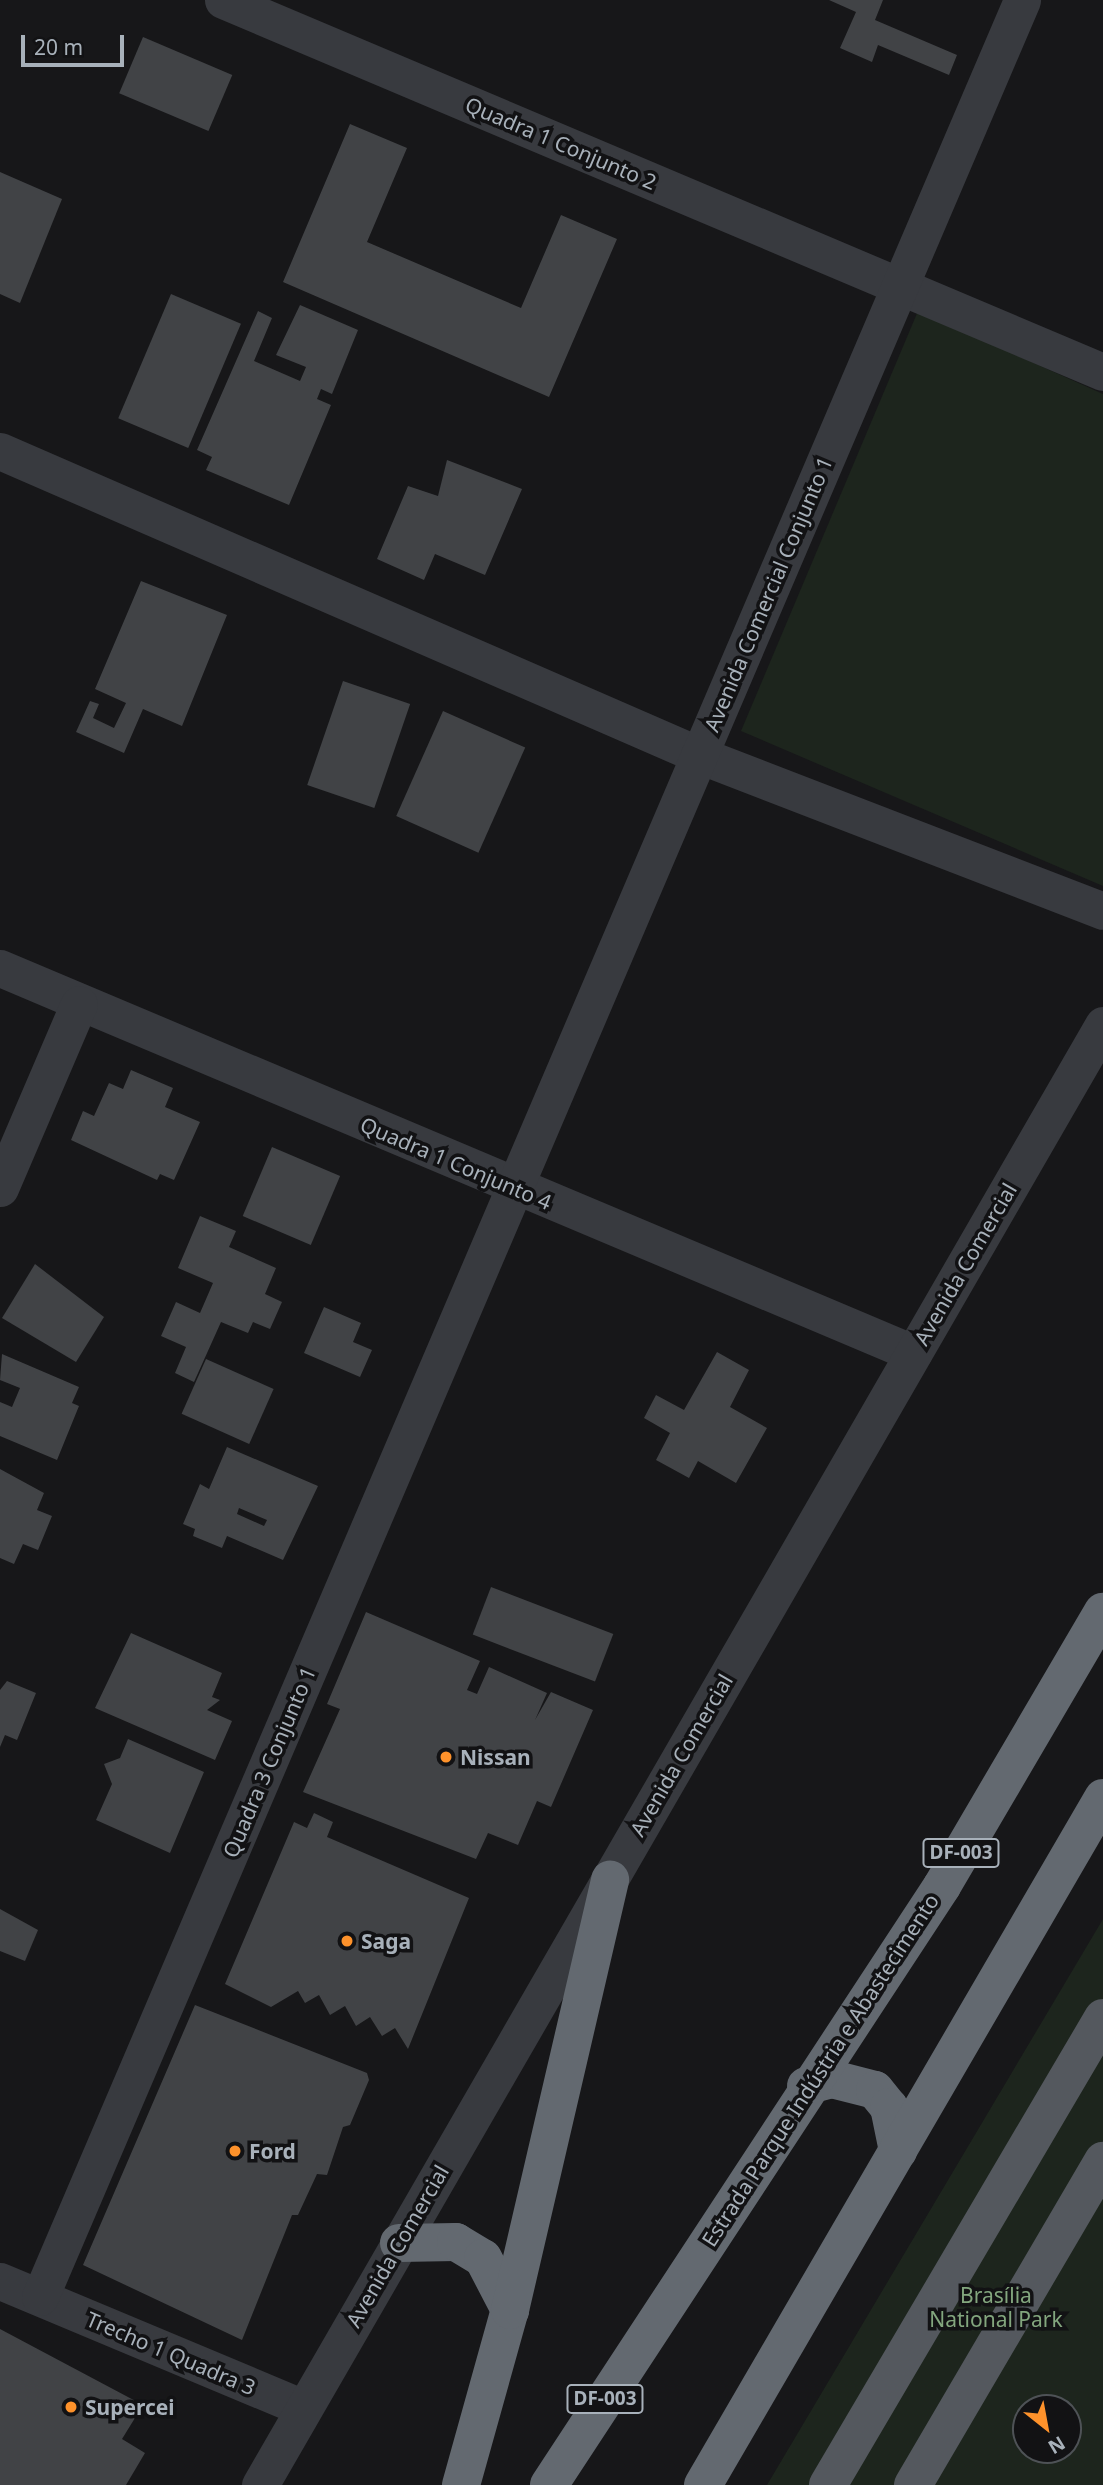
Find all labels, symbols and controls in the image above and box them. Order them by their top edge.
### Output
scale bar [24,21,128,65]
text: 20 m [34,33,83,61]
street label: Quadra 1 Conjunto 2 [462,91,660,195]
street label: Avenida Comercial Conjunto 1 [698,453,838,735]
street label: Quadra 1 Conjunto 4 [357,1111,555,1215]
street label: Avenida Comercial [908,1179,1022,1349]
street label: Quadra 3 Conjunto 1 [217,1663,321,1861]
street label: Avenida Comercial [624,1670,738,1840]
place label: Nissan [460,1744,531,1770]
marker: Nissan [438,1749,454,1765]
road number: DF-003 [921,1838,1001,1868]
street label: Estrada Parque Indústria e Abastecimento [696,1889,944,2251]
place label: Saga [361,1928,411,1954]
marker: Saga [339,1933,355,1949]
place label: Ford [249,2138,296,2164]
marker: Ford [227,2143,243,2159]
street label: Avenida Comercial [340,2161,454,2331]
park label: Brasília National Park [929,2282,1063,2332]
street label: Trecho 1 Quadra 3 [83,2306,259,2400]
road number: DF-003 [565,2384,645,2414]
place label: Supercei [85,2394,175,2420]
north arrow [1012,2394,1082,2464]
marker: Supercei [63,2399,79,2415]
text: N [1043,2430,1070,2460]

